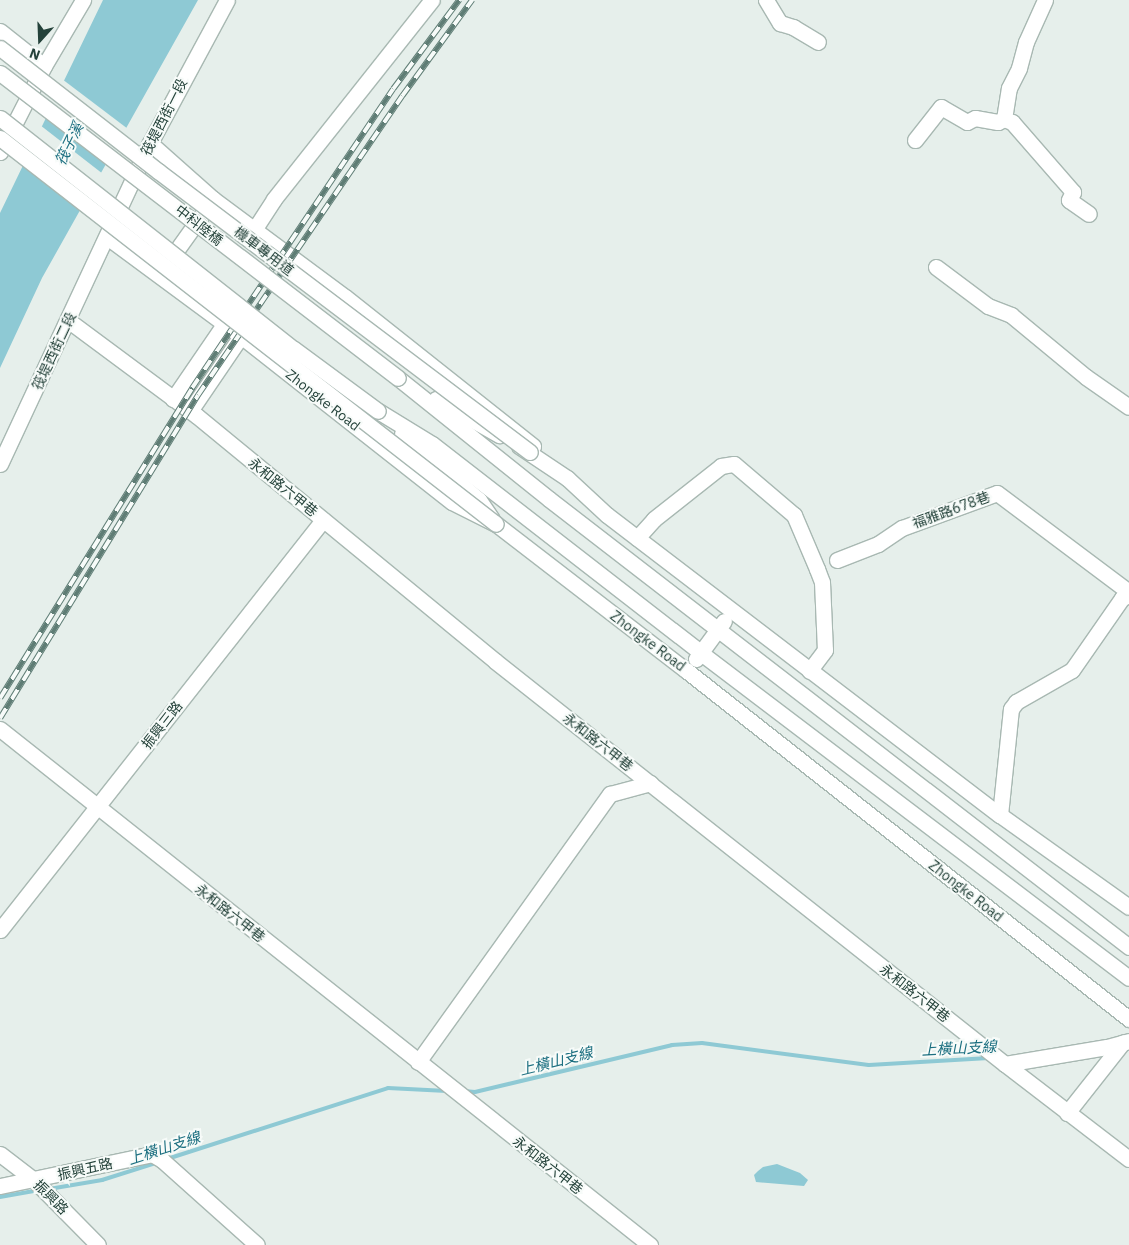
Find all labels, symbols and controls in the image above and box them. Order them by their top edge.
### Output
north arrow [15,15,65,65]
text: N [27,44,43,64]
street label: 筏堤西街一段 [137,76,191,158]
water label: 筏子溪 [51,120,87,168]
street label: 中科陸橋 [172,201,226,249]
street label: 機車專用道 [231,223,297,279]
street label: 筏堤西街二段 [29,309,79,393]
street label: Zhongke Road [283,366,363,434]
street label: 永和路六甲巷 [245,454,321,520]
street label: 福雅路678巷 [910,488,992,532]
street label: Zhongke Road [607,607,689,675]
street label: 振興三路 [138,698,186,752]
street label: 永和路六甲巷 [560,710,636,774]
street label: Zhongke Road [926,857,1006,925]
street label: 永和路六甲巷 [192,881,268,945]
street label: 永和路六甲巷 [877,961,953,1025]
water label: 上橫山支線 [921,1037,997,1059]
water label: 上橫山支線 [517,1043,595,1079]
water label: 上橫山支線 [126,1128,202,1168]
street label: 永和路六甲巷 [510,1133,586,1197]
street label: 振興五路 [56,1155,114,1183]
street label: 振興路 [30,1176,72,1218]

